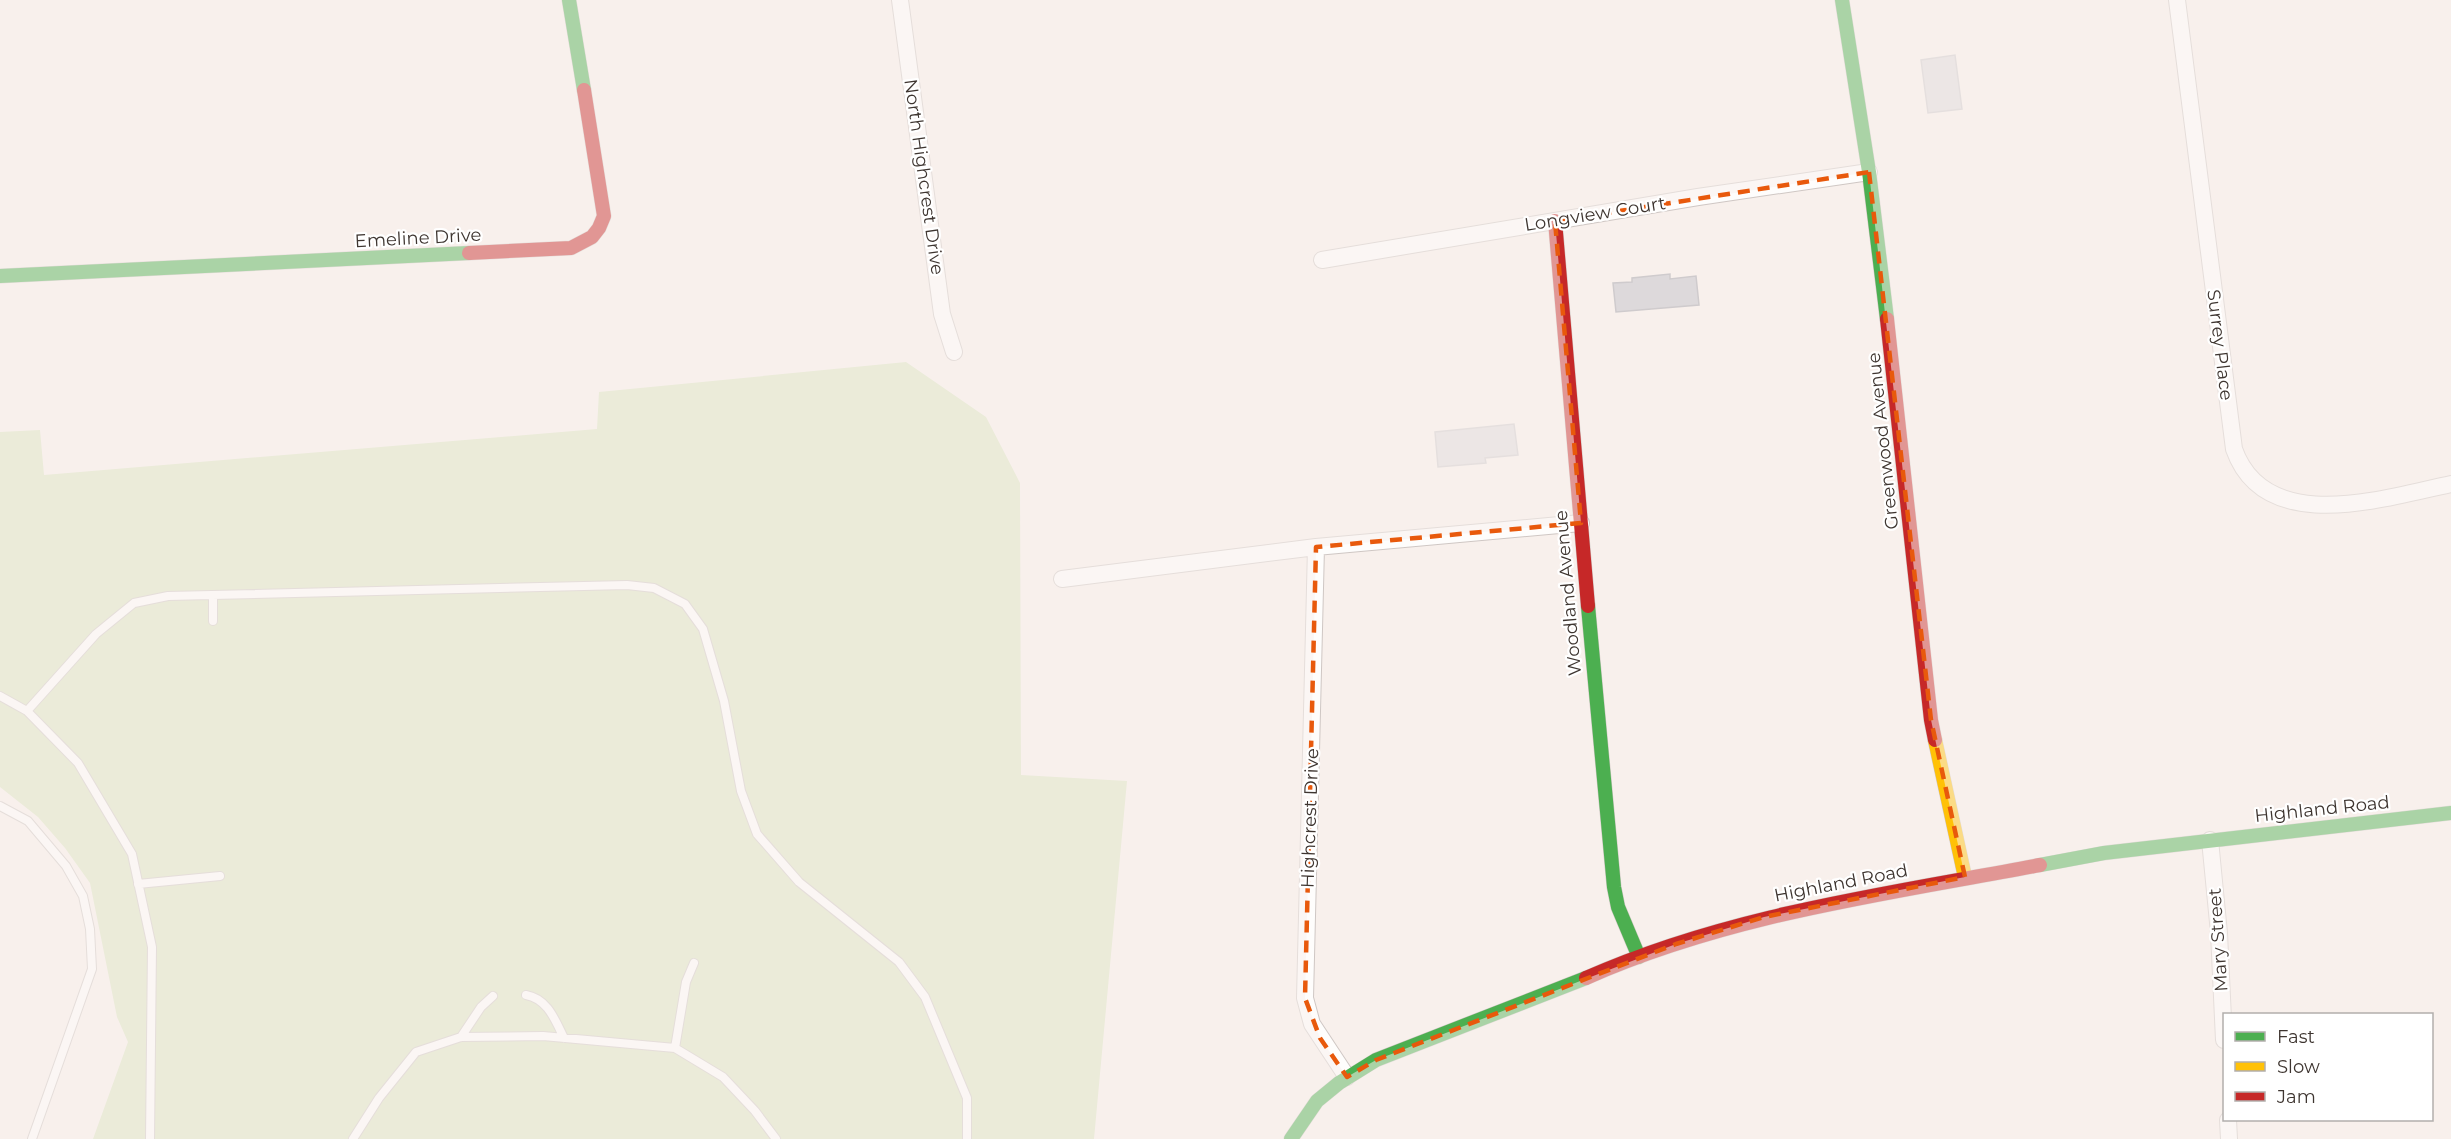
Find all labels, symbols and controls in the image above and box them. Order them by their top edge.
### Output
street label: North Highcrest Drive [899,78,949,276]
street label: Longview Court [1523,192,1667,236]
street label: Emeline Drive [354,224,482,252]
street label: Surrey Place [2202,288,2238,402]
street label: Greenwood Avenue [1863,351,1903,530]
street label: Woodland Avenue [1550,509,1586,677]
street label: Highcrest Drive [1297,748,1323,888]
street label: Highland Road [2253,791,2391,827]
street label: Highland Road [1772,859,1910,907]
street label: Mary Street [2203,887,2233,993]
legend [2223,1013,2433,1121]
text: Fast [2277,1026,2315,1048]
text: Slow [2277,1056,2320,1078]
text: Jam [2276,1086,2316,1108]

